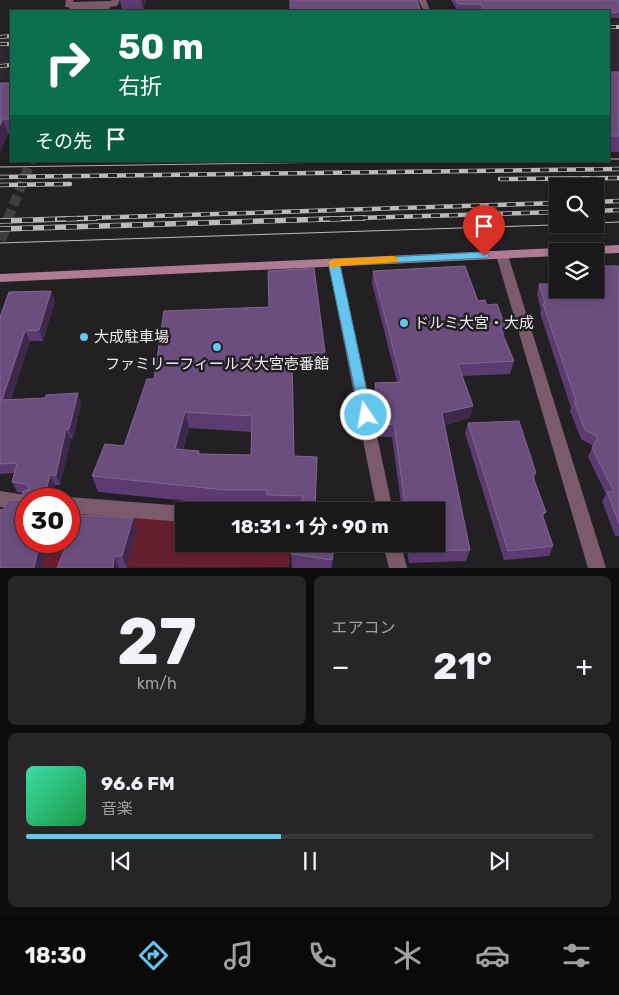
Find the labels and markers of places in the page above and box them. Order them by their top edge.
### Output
pin [463,205,505,256]
place label: ドルミ大宮・大成 [414,314,534,332]
marker: ドルミ大宮・大成 [398,317,410,329]
place label: 大成駐車場 [94,328,169,346]
marker: 大成駐車場 [78,331,90,343]
marker: ファミリーフィールズ大宮壱番館 [211,341,223,353]
place label: ファミリーフィールズ大宮壱番館 [105,355,329,373]

